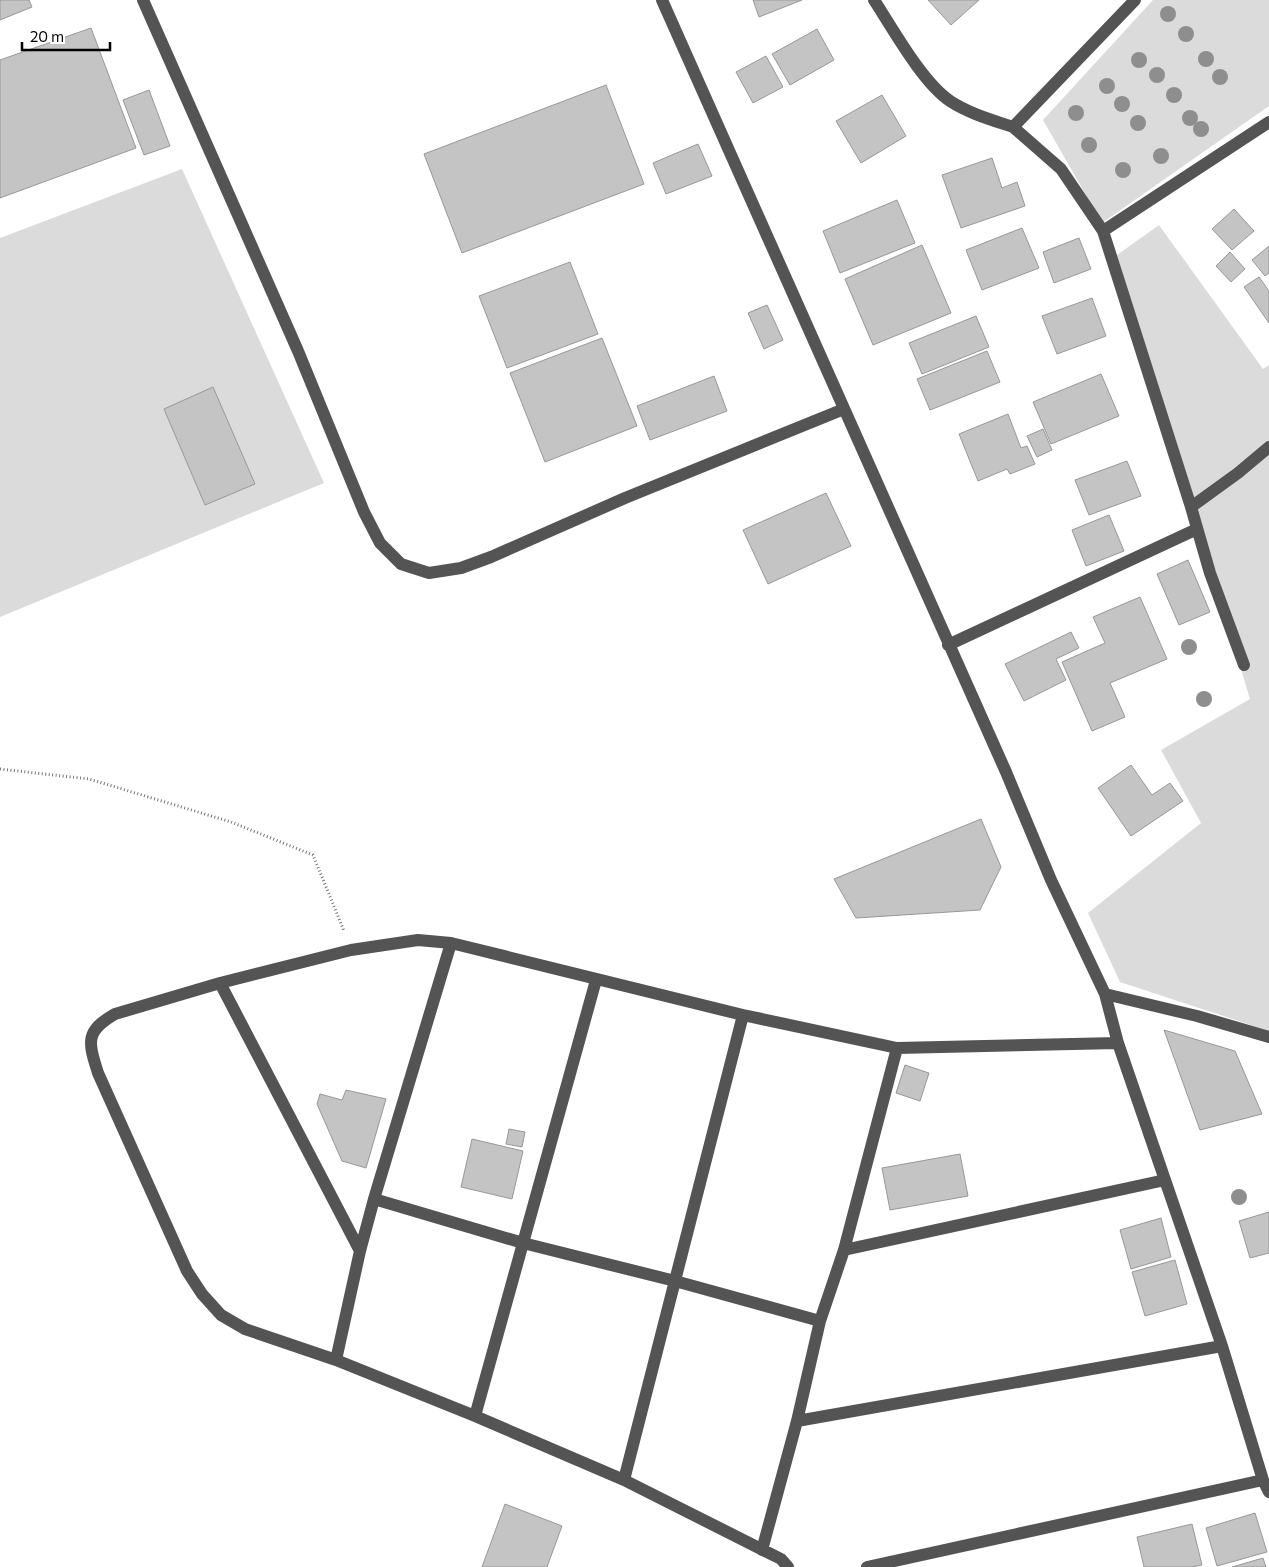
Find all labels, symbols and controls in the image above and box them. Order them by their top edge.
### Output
scale bar [22,20,110,52]
text: 20 m [30,27,64,45]

